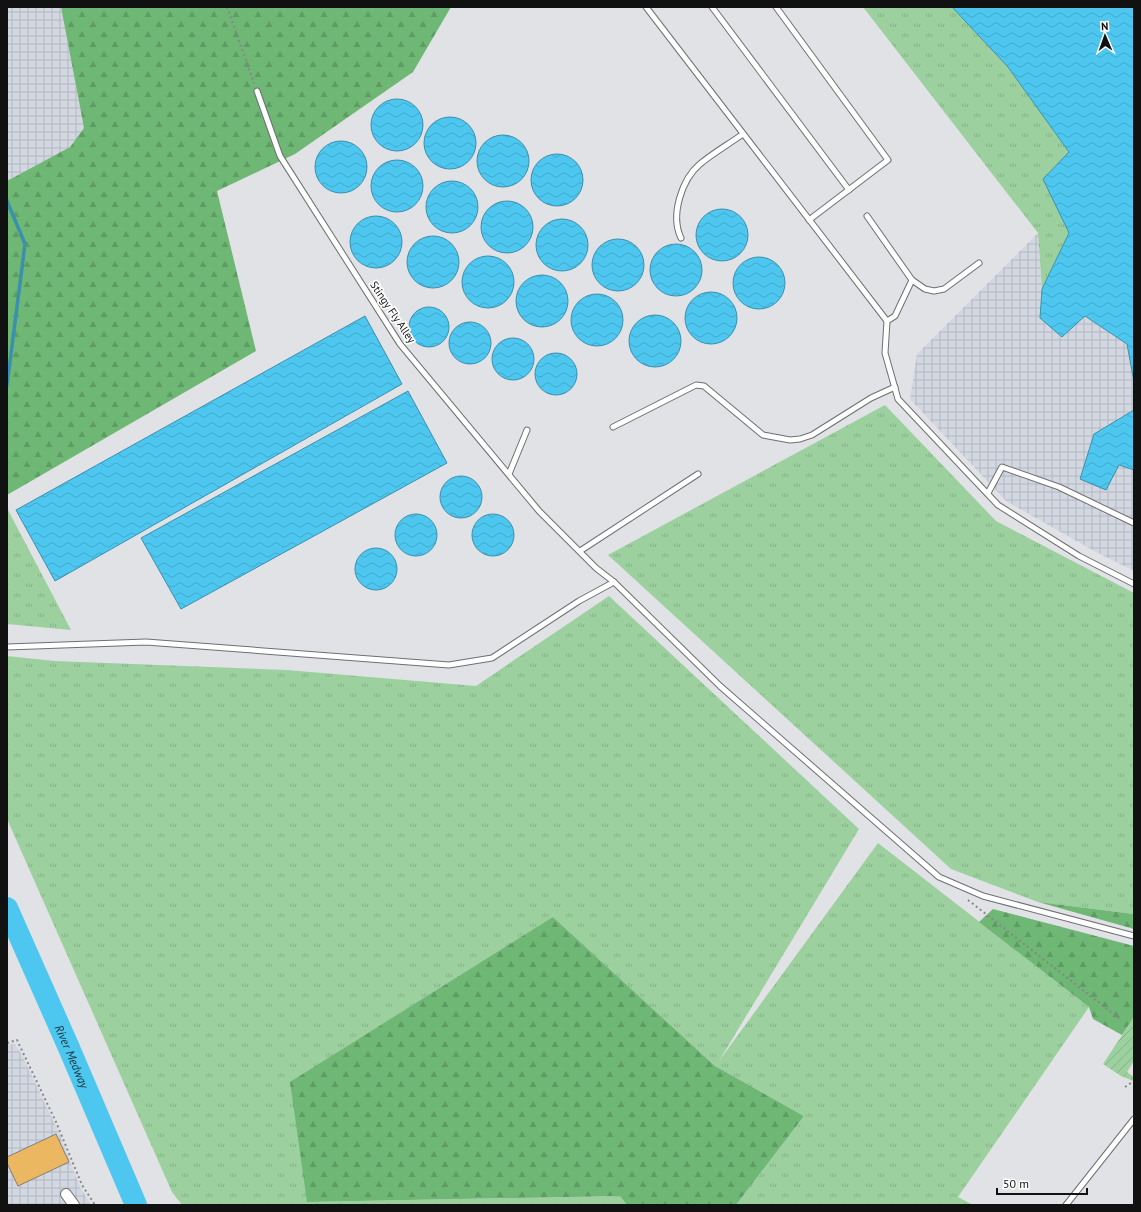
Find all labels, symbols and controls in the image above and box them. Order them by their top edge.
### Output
north arrow [1085,16,1125,56]
text: N [1101,19,1109,33]
street label: Stingy Fly Alley [367,278,419,346]
water label: River Medway [52,1022,93,1091]
scale bar [997,1170,1087,1196]
text: 50 m [1003,1176,1029,1191]

